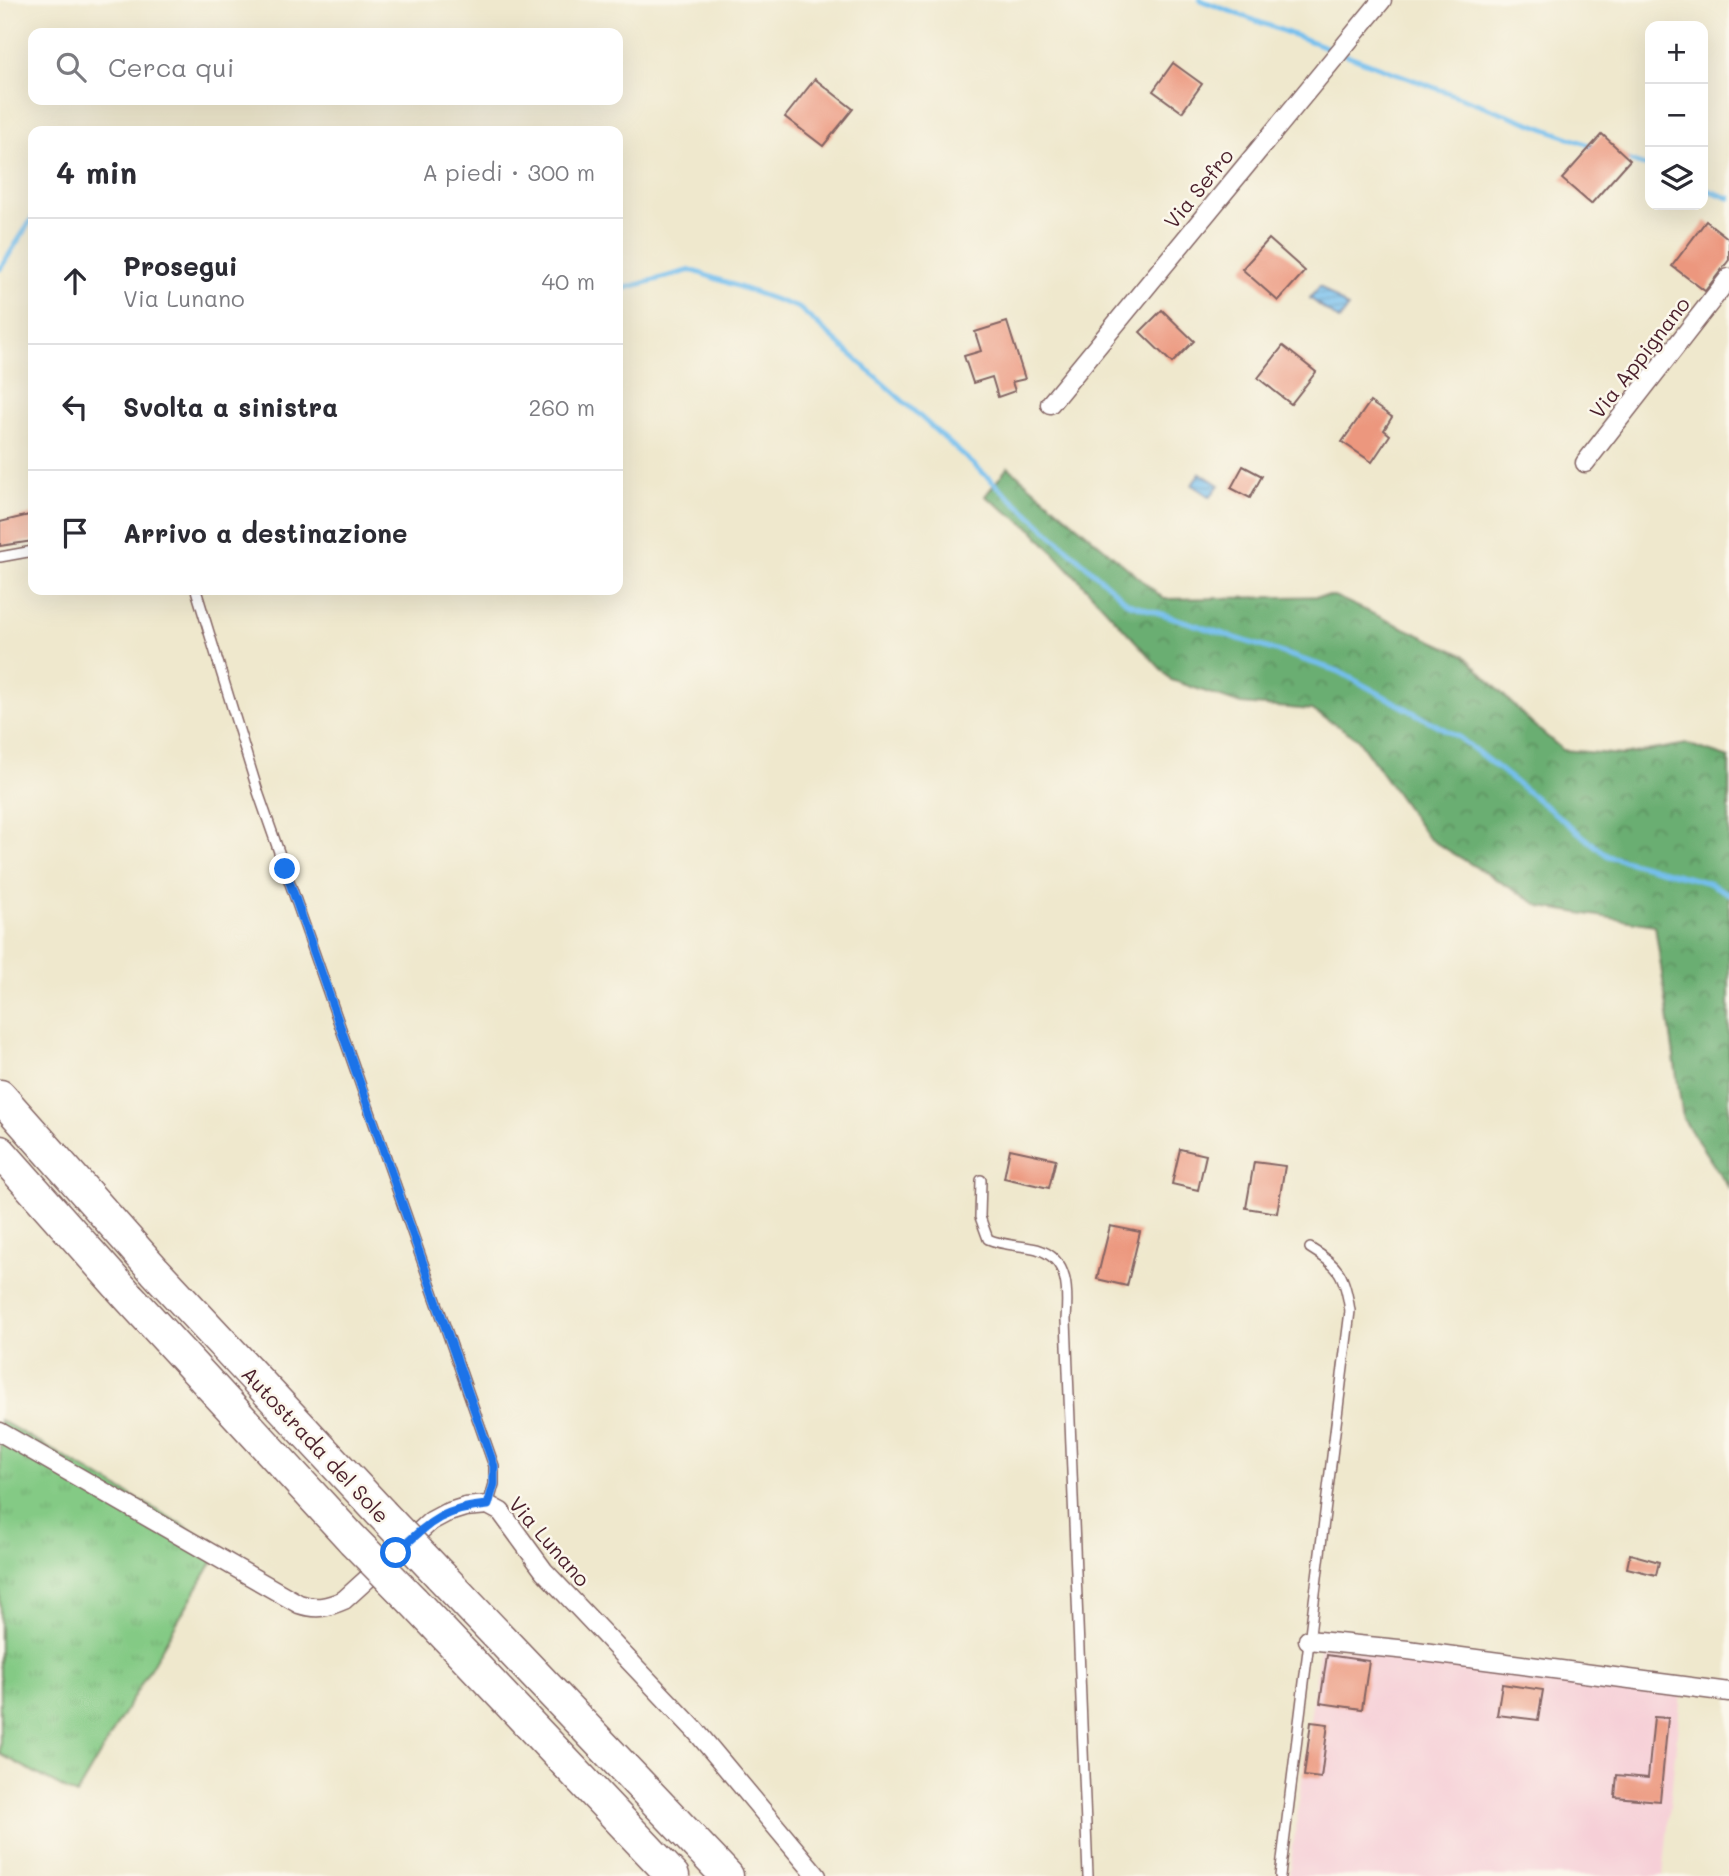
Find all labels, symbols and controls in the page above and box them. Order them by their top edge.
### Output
map controls [1645,21,1708,210]
button: + [1645,21,1708,84]
search box [28,28,623,105]
icon: search [52,48,90,86]
text: Cerca qui [108,50,234,84]
button: − [1645,84,1708,147]
street label: Via Sefro [1157,142,1239,234]
button: layers [1645,147,1708,210]
text: 4 min [56,152,137,192]
text: A piedi · 300 m [422,157,595,187]
text: Prosegui [123,249,238,283]
icon: ahead [56,262,94,300]
text: 40 m [542,266,595,296]
text: Via Lunano [123,283,245,313]
street label: Via Appignano [1583,291,1695,423]
icon: left [56,388,94,426]
text: Svolta a sinistra [123,390,338,424]
text: 260 m [528,392,595,422]
icon: arrive [56,514,94,552]
text: Arrivo a destinazione [123,516,408,550]
route end [269,853,300,884]
street label: Autostrada del Sole [236,1360,396,1528]
street label: Via Lunano [503,1490,597,1592]
route start [380,1537,411,1568]

